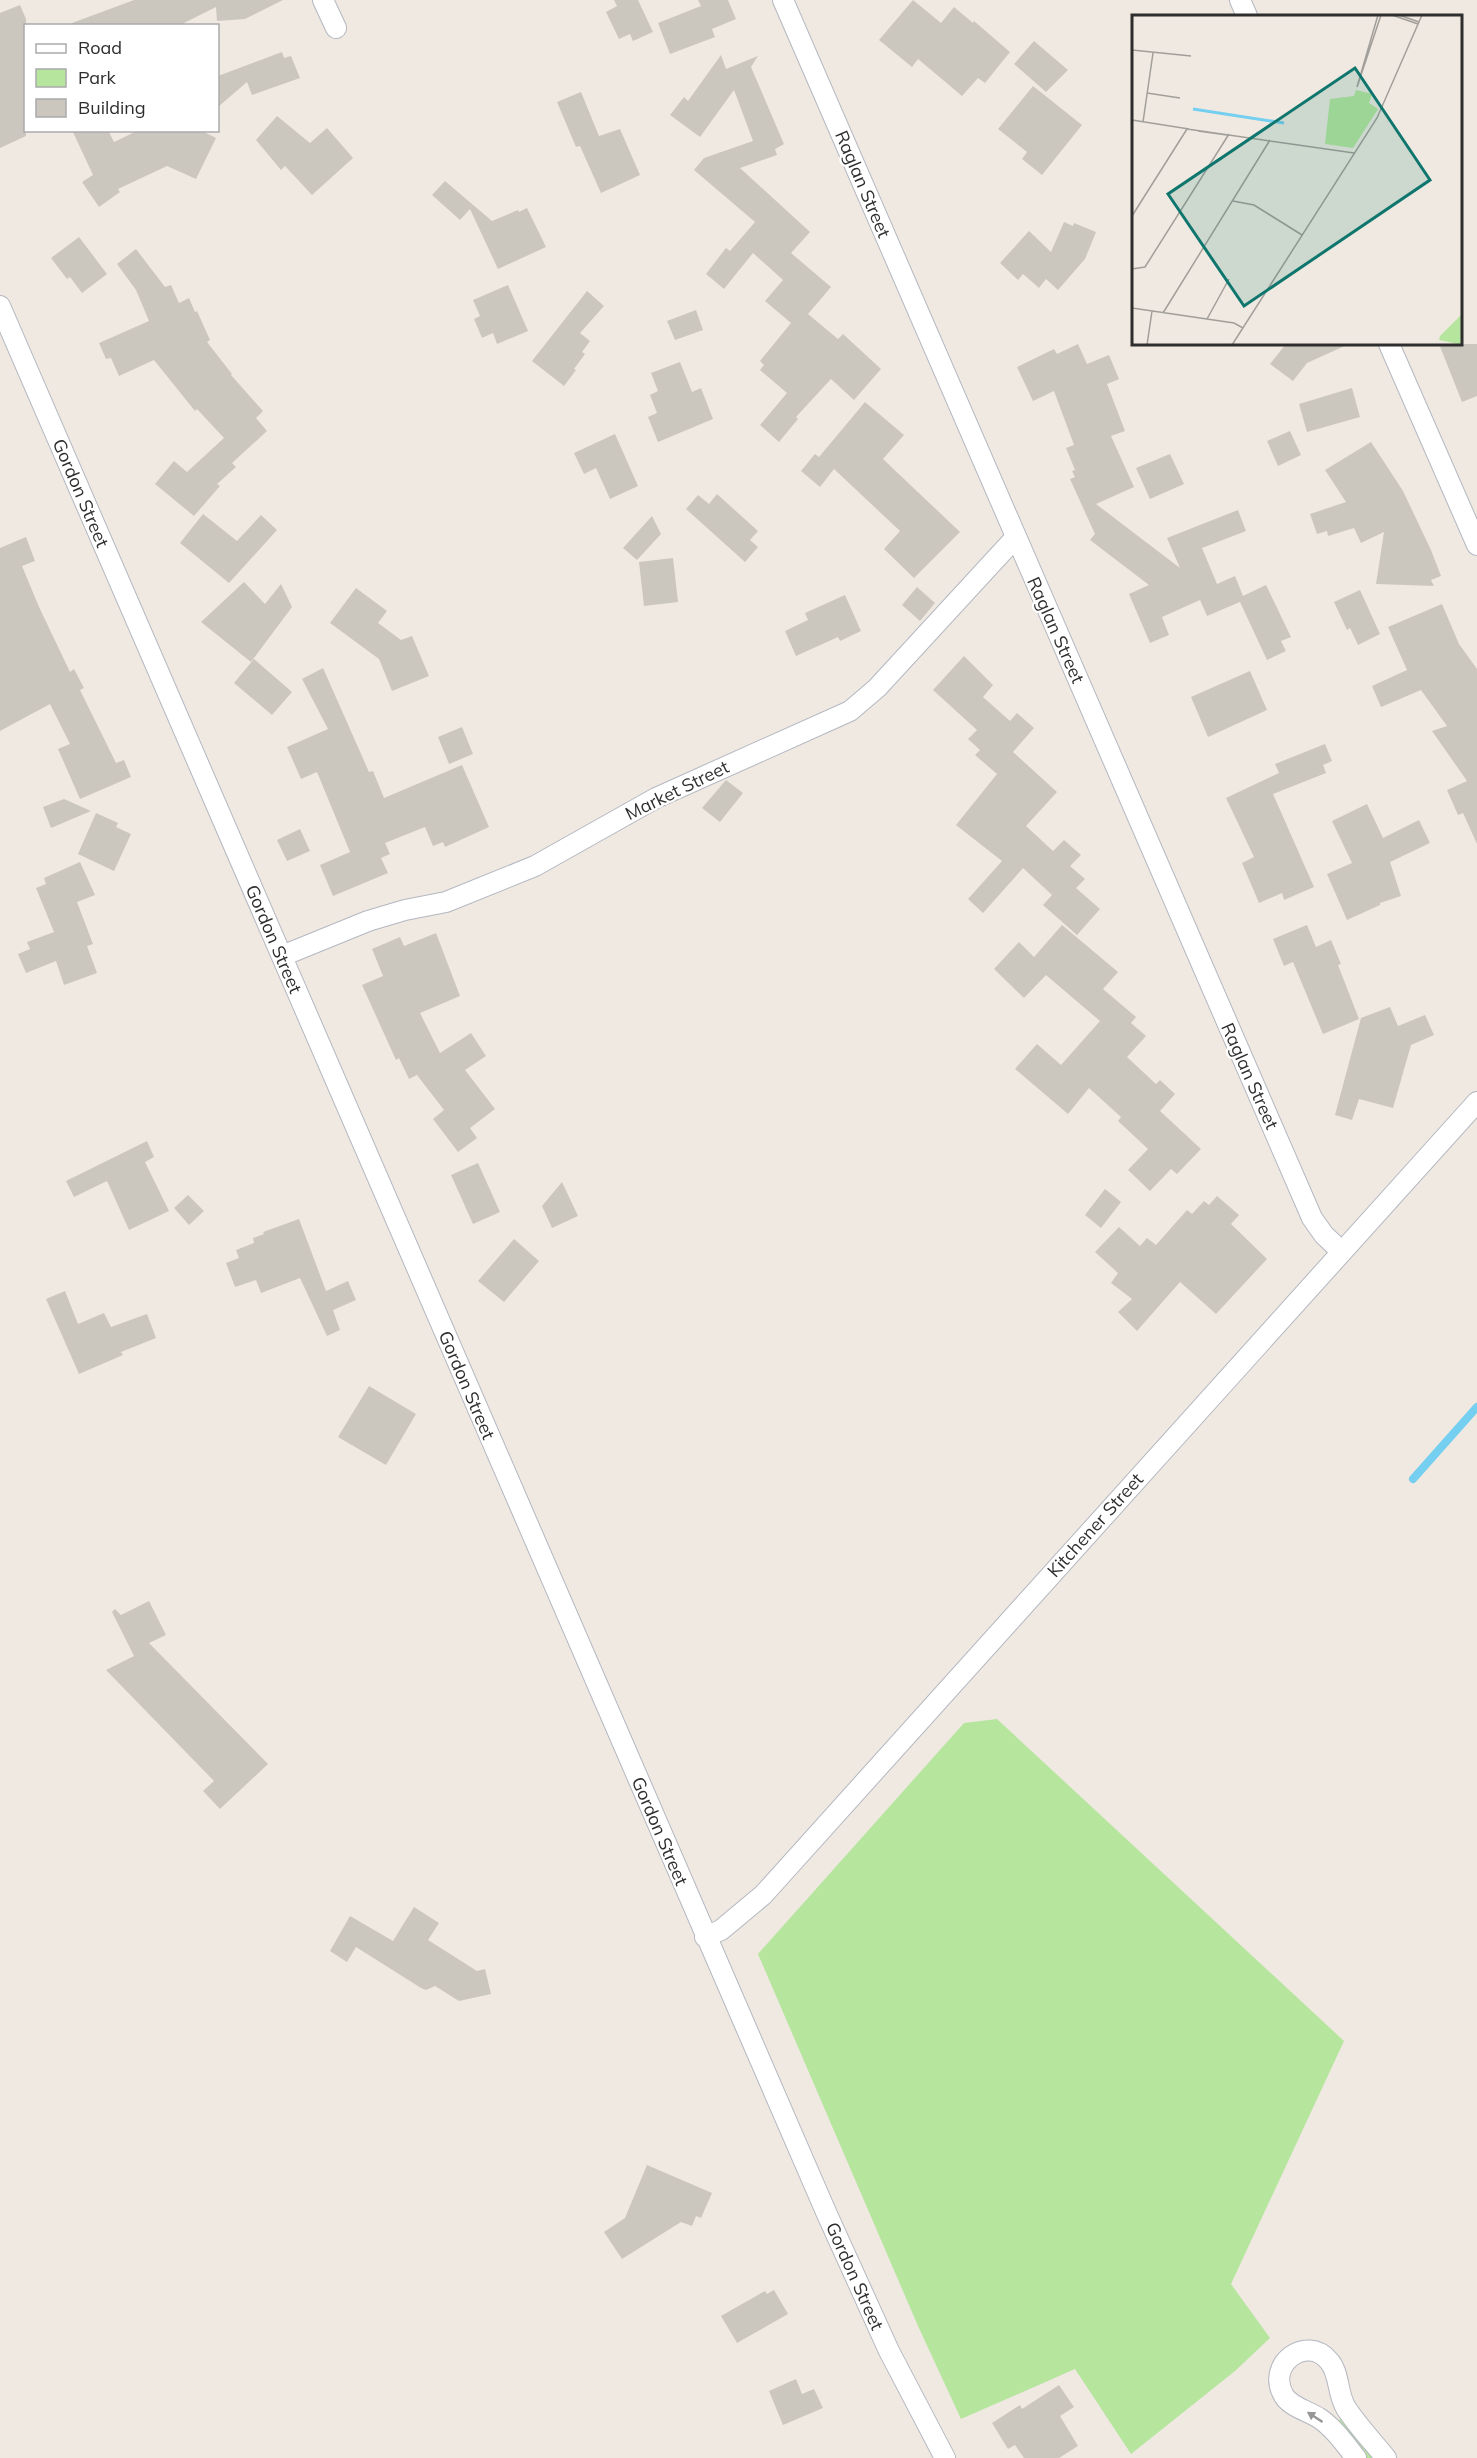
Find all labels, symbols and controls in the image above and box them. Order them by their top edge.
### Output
inset map [1132,15,1462,345]
legend [24,24,219,132]
text: Road [78,36,122,59]
text: Park [78,66,117,89]
text: Building [78,96,146,119]
street label: Raglan Street [830,127,896,241]
street label: Gordon Street [48,435,114,551]
street label: Raglan Street [1022,573,1090,687]
street label: Market Street [621,755,733,825]
street label: Gordon Street [241,881,307,997]
street label: Raglan Street [1216,1019,1284,1133]
street label: Gordon Street [434,1327,500,1443]
street label: Kitchener Street [1042,1468,1148,1582]
street label: Gordon Street [627,1773,693,1889]
street label: Gordon Street [821,2218,889,2334]
one-way arrow [1307,2411,1323,2422]

